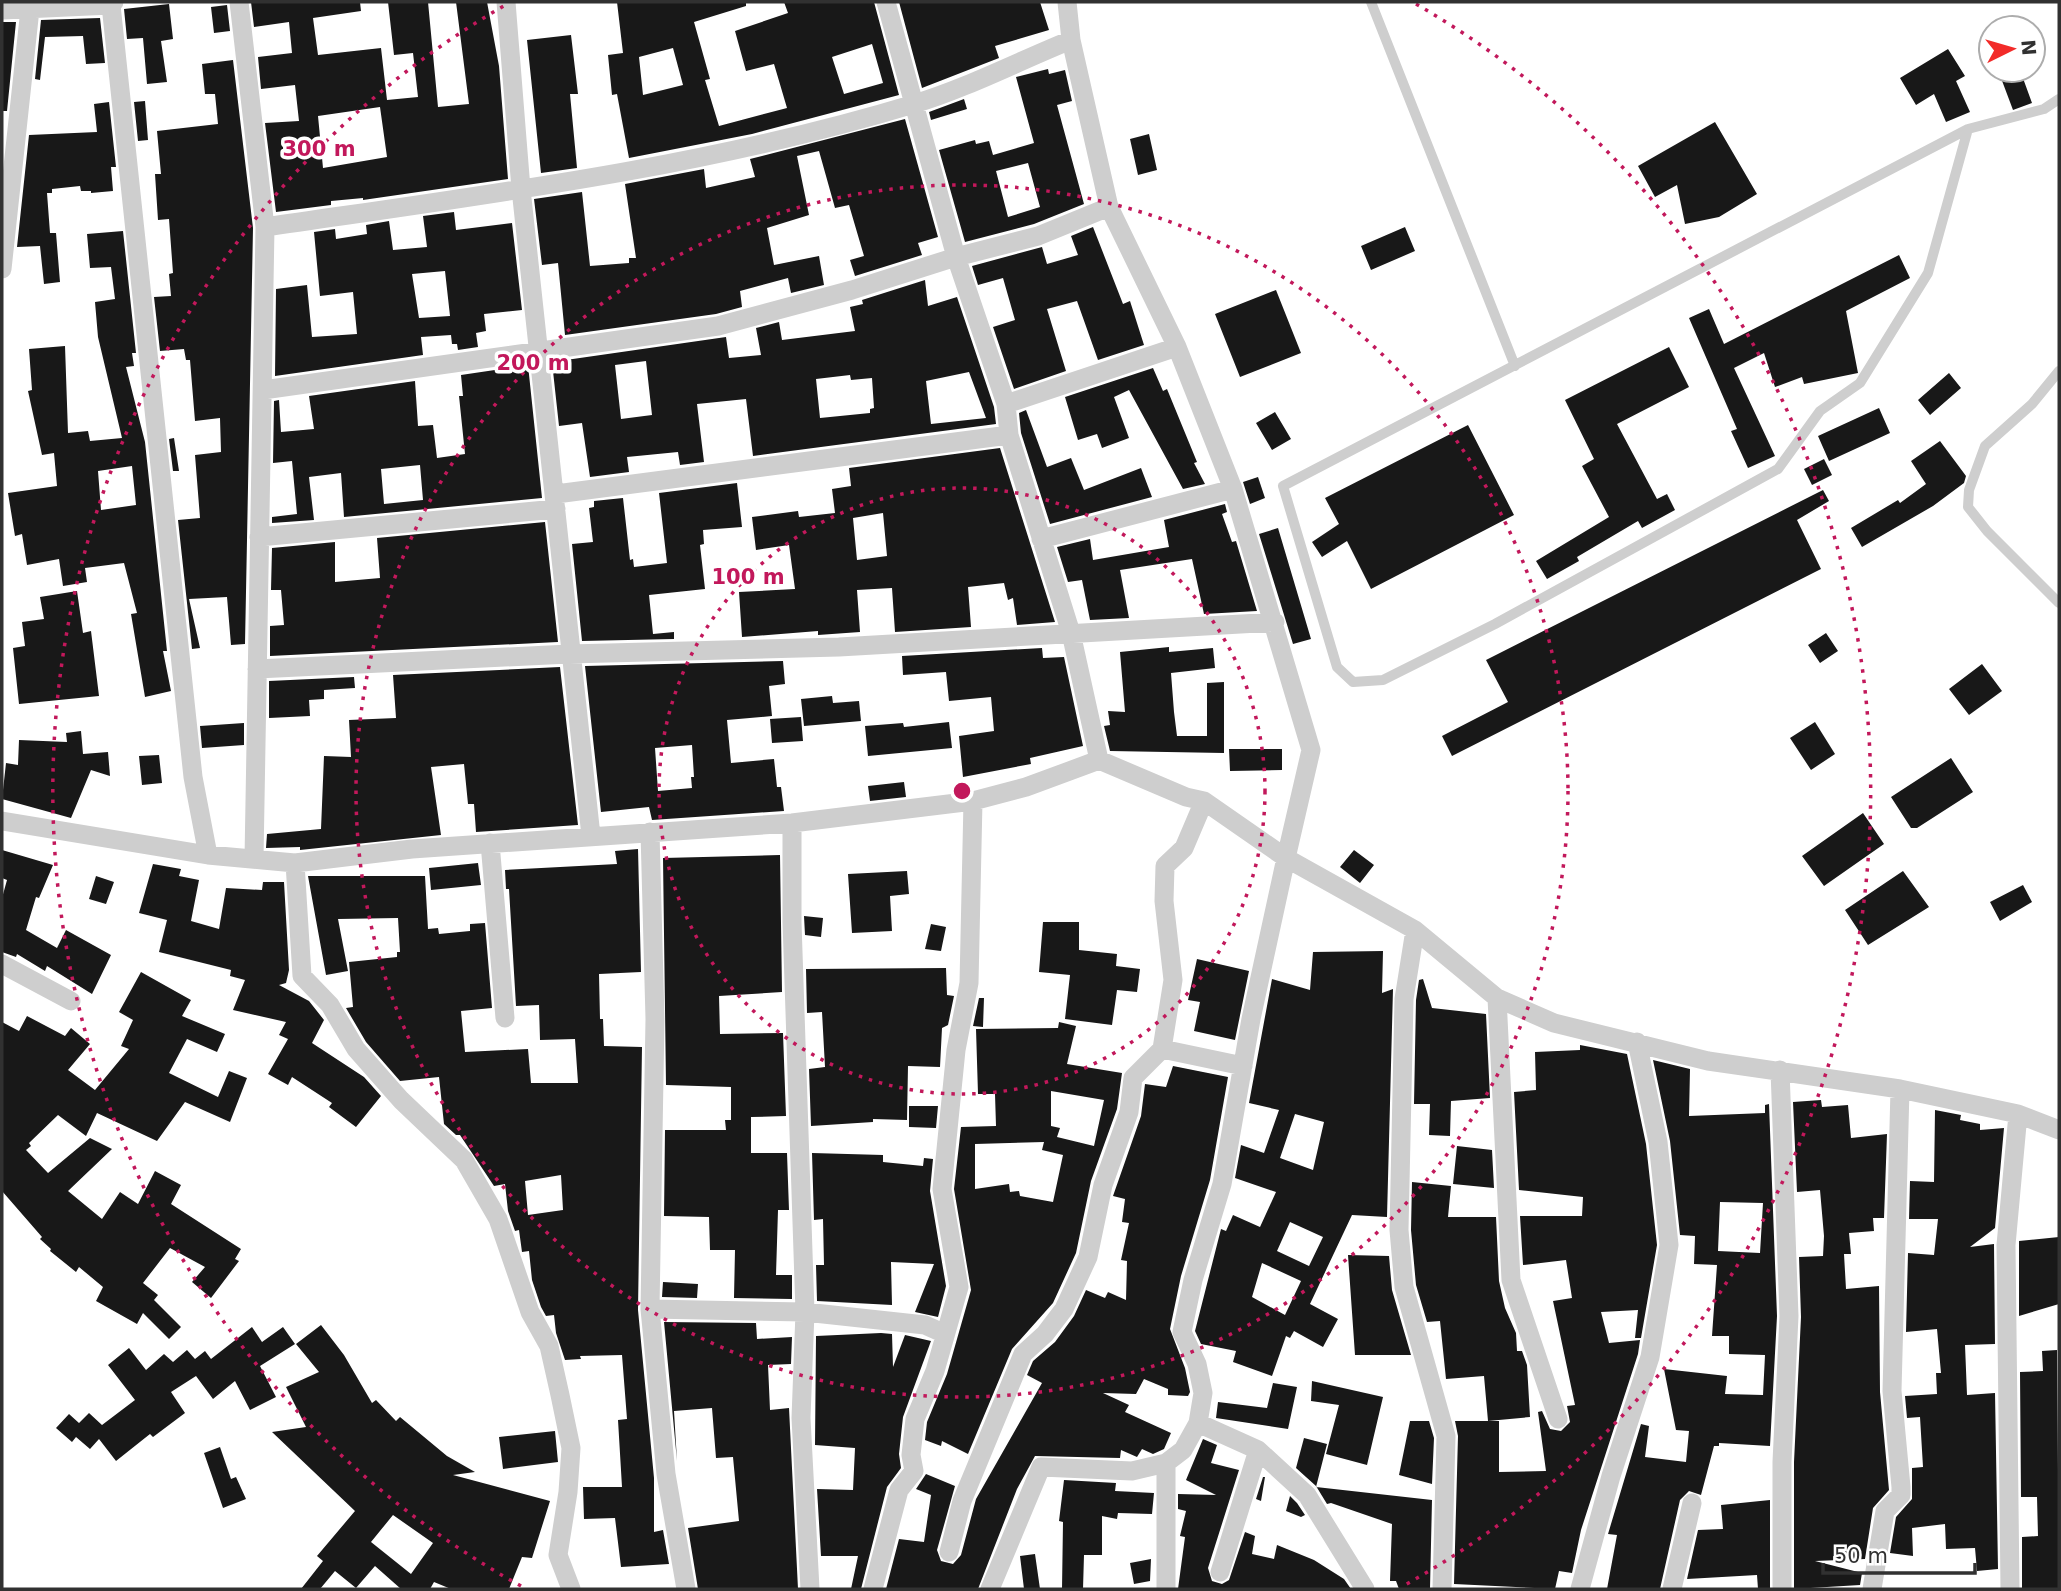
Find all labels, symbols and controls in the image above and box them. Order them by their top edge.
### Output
north arrow [1977,14,2047,84]
text: N [2017,39,2041,56]
text: 300 m [282,137,356,161]
text: 200 m [496,351,570,375]
text: 100 m [711,565,785,589]
centre of rings [950,779,974,803]
scale bar [1823,1532,1975,1576]
text: 50 m [1834,1544,1888,1568]

